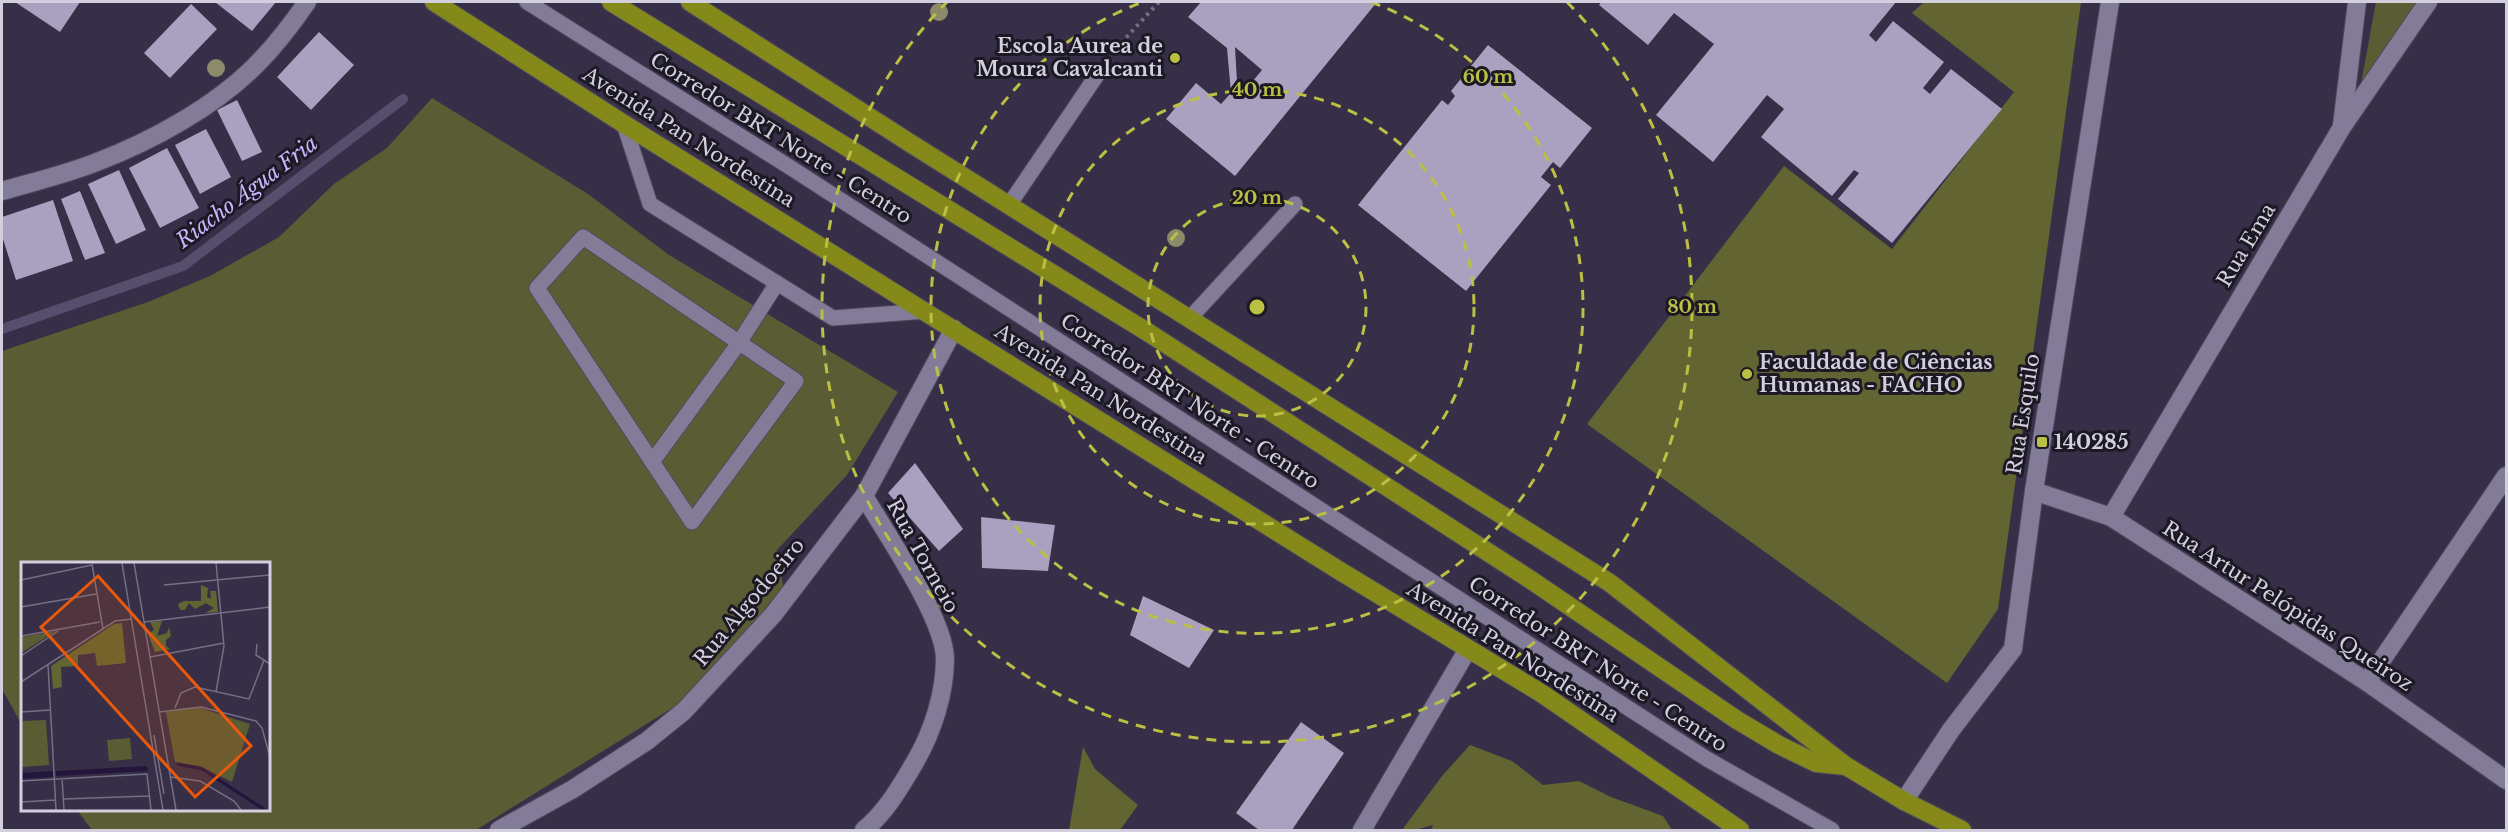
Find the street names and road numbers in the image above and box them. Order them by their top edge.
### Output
street label: Corredor BRT Norte - Centro [646,47,916,229]
street label: Avenida Pan Nordestina [578,61,800,213]
street label: Rua Ema [2212,198,2281,291]
street label: Corredor BRT Norte - Centro [1056,308,1324,494]
street label: Avenida Pan Nordestina [990,318,1212,470]
street label: Rua Esquilo [2002,352,2044,476]
street label: Rua Torneio [882,495,964,617]
street label: Rua Artur Pelópidas Queiroz [2158,516,2418,696]
street label: Rua Algodoeiro [689,533,809,671]
street label: Corredor BRT Norte - Centro [1464,571,1732,757]
street label: Avenida Pan Nordestina [1402,576,1624,728]

